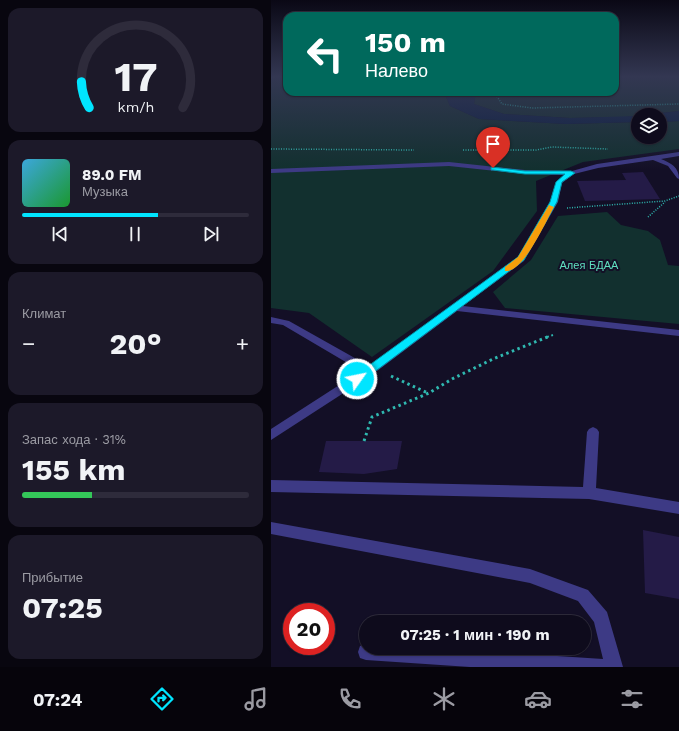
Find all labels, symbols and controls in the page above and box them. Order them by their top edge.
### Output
text: 150 m [365,26,446,59]
icon: left [299,28,351,80]
text: 17 [114,52,157,101]
text: Налево [365,60,428,81]
text: km/h [117,98,154,114]
map controls [631,108,667,144]
button: layers [631,108,667,144]
pin [476,127,510,168]
icon: arrive [482,133,504,155]
text: 89.0 FM [82,166,142,184]
text: Музыка [82,184,128,199]
icon: previous [49,223,71,245]
icon: pause [124,223,146,245]
icon: next [200,223,222,245]
park label: Алея БДАА [560,259,619,272]
text: Климат [22,306,66,321]
text: 20° [109,326,162,361]
text: − [22,331,35,356]
text: + [236,331,249,356]
position arrow [336,358,378,400]
text: Запас хода · 31% [22,432,126,447]
text: 155 km [22,452,125,487]
text: Прибытие [22,570,83,585]
text: 07:25 [22,590,103,625]
speed limit sign: 20 [283,603,335,655]
text: 07:25 · 1 мин · 190 m [400,626,550,644]
icon: directions [148,685,176,713]
icon: music [242,685,270,713]
icon: phone [336,685,364,713]
icon: climate [430,685,458,713]
icon: car [524,685,552,713]
icon: filters [618,685,646,713]
text: 07:24 [33,689,82,710]

